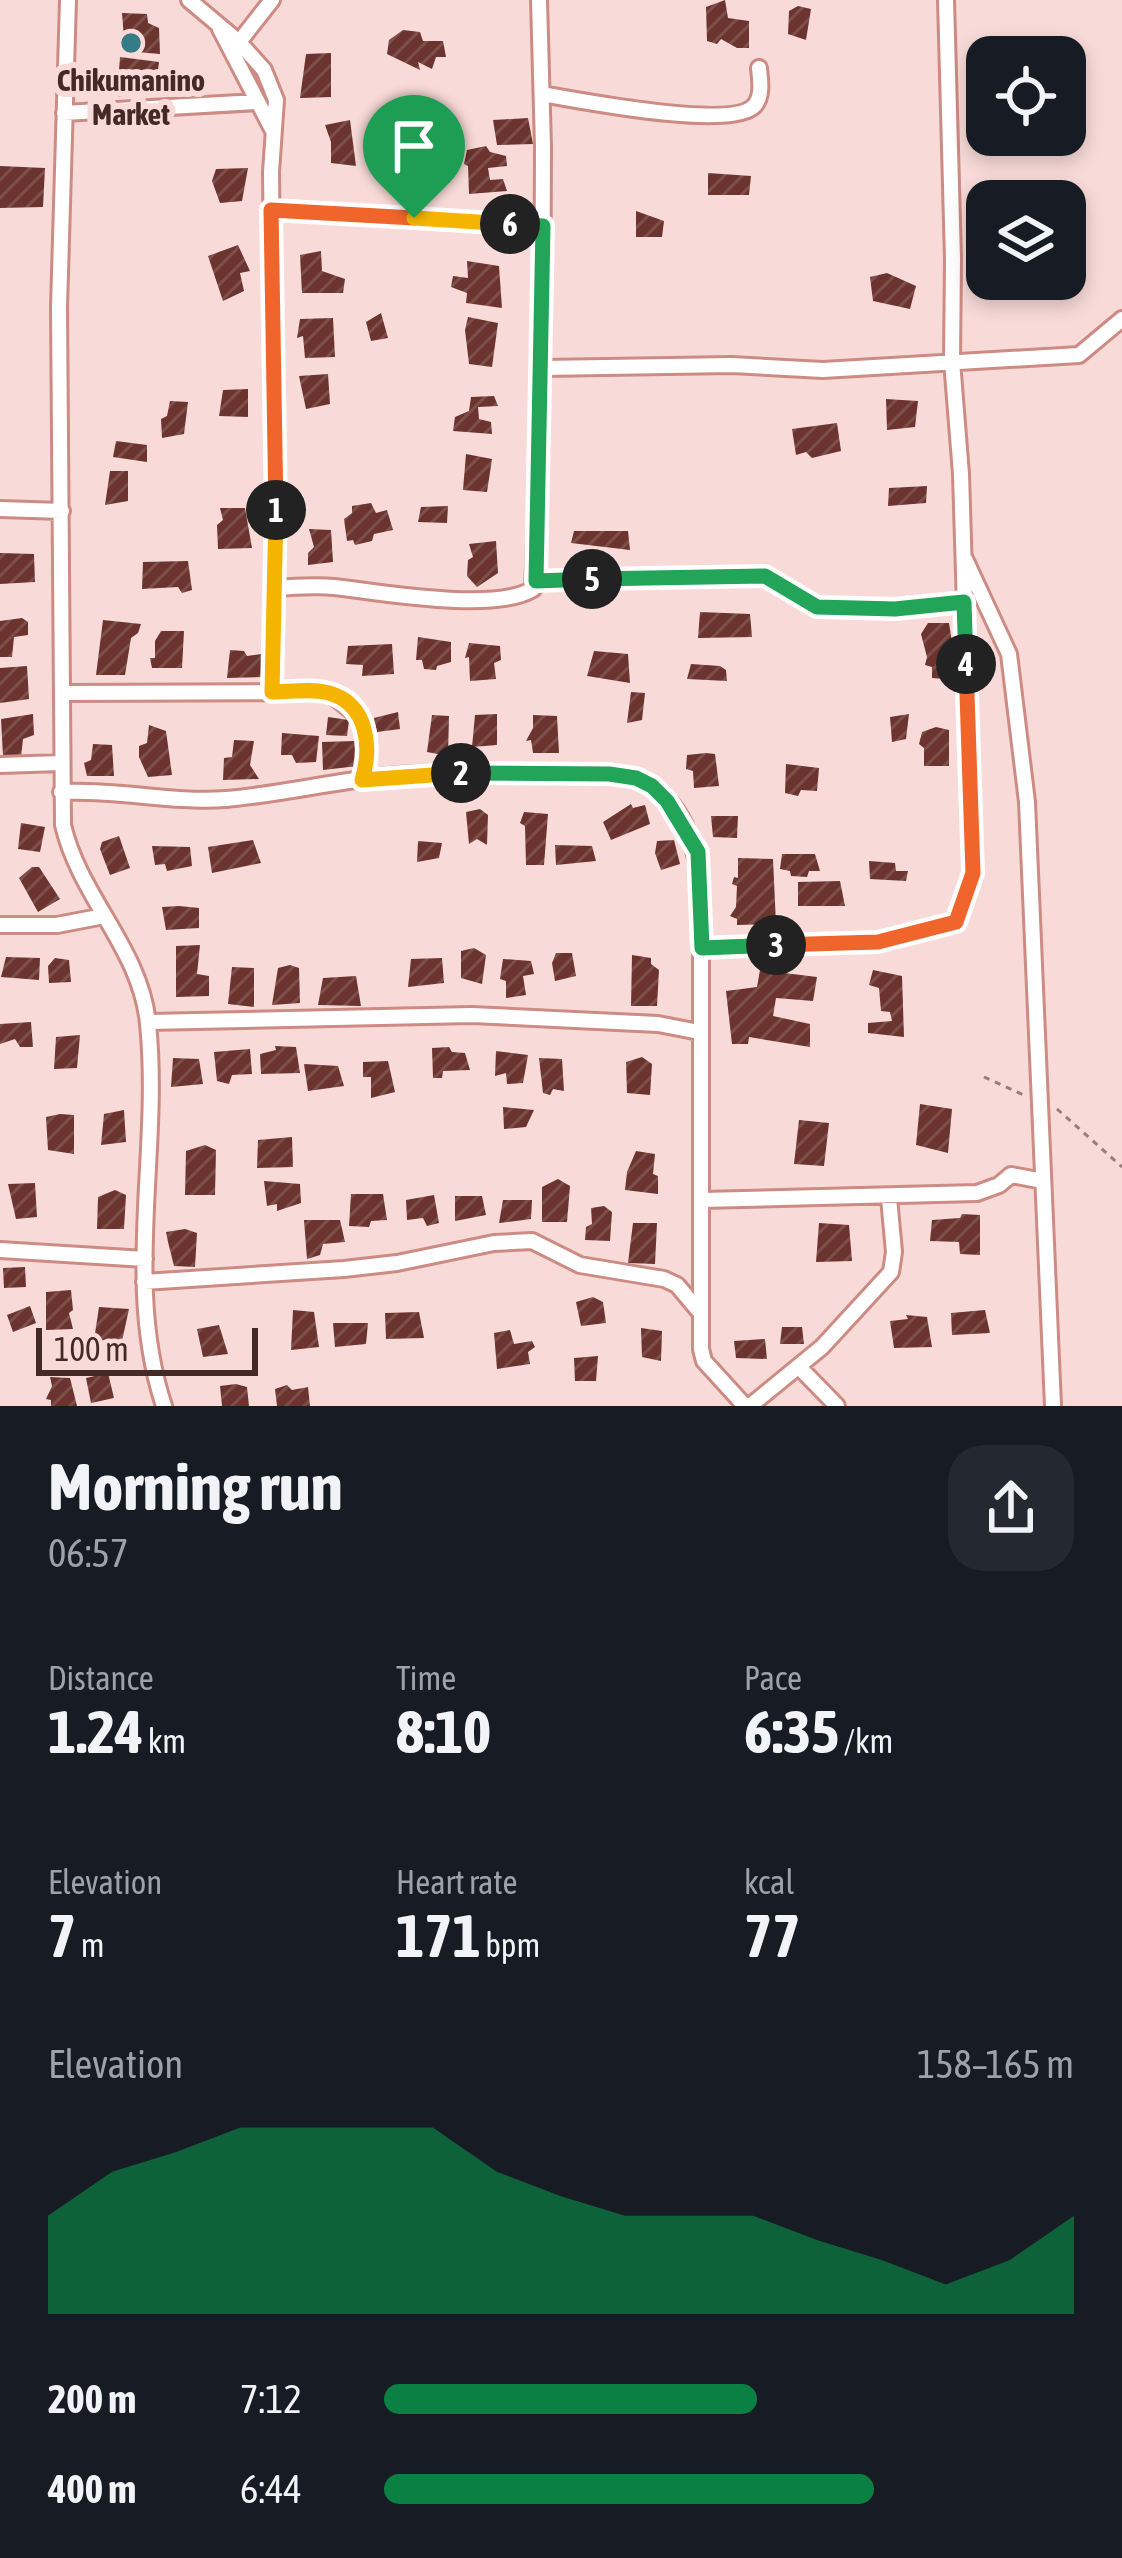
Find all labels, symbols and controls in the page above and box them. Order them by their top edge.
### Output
marker: Chikumanino Market [118,30,144,56]
map controls [966,36,1086,300]
button: locate [966,36,1086,156]
place label: Chikumanino Market [57,63,205,131]
pin [363,95,465,218]
icon: arrive [381,113,447,179]
button: layers [966,180,1086,300]
pin: 6 [480,194,540,254]
text: 6 [502,205,518,243]
pin: 1 [246,480,306,540]
text: 1 [268,491,284,529]
pin: 5 [562,549,622,609]
text: 5 [584,560,600,598]
pin: 4 [936,634,996,694]
text: 4 [958,645,974,683]
pin: 2 [431,743,491,803]
text: 2 [453,754,469,792]
pin: 3 [746,915,806,975]
text: 3 [768,926,784,964]
scale bar [36,1322,258,1375]
text: 100 m [54,1330,129,1368]
button: share [948,1445,1074,1571]
text: Morning run [48,1448,343,1524]
text: 06:57 [48,1531,128,1575]
text: Distance [48,1659,154,1697]
text: Time [396,1659,456,1697]
text: Pace [744,1659,802,1697]
text: 1.24 [48,1697,143,1766]
text: 8:10 [396,1697,491,1766]
text: 6:35 [744,1697,839,1766]
text: km [143,1722,186,1760]
text: /km [839,1722,893,1760]
text: Elevation [48,1863,162,1901]
text: Heart rate [396,1863,518,1901]
text: kcal [744,1863,794,1901]
text: 7 [48,1901,76,1970]
text: 171 [396,1901,481,1970]
text: 77 [744,1901,800,1970]
text: m [76,1926,104,1964]
text: bpm [481,1926,540,1964]
text: Elevation [48,2042,183,2086]
text: 158–165 m [917,2042,1074,2086]
text: 200 m [48,2377,136,2421]
text: 7:12 [240,2377,302,2421]
text: 400 m [48,2467,136,2511]
text: 6:44 [240,2467,302,2511]

